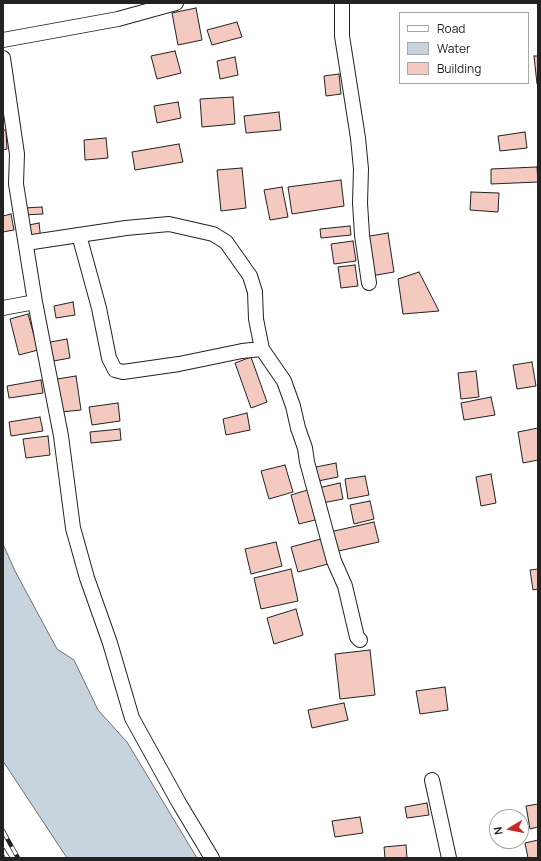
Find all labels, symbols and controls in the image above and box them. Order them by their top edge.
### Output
legend [399,12,529,84]
text: Road [437,20,465,37]
text: Water [437,40,470,57]
text: Building [437,60,481,77]
north arrow [489,809,529,849]
text: N [490,826,506,836]

